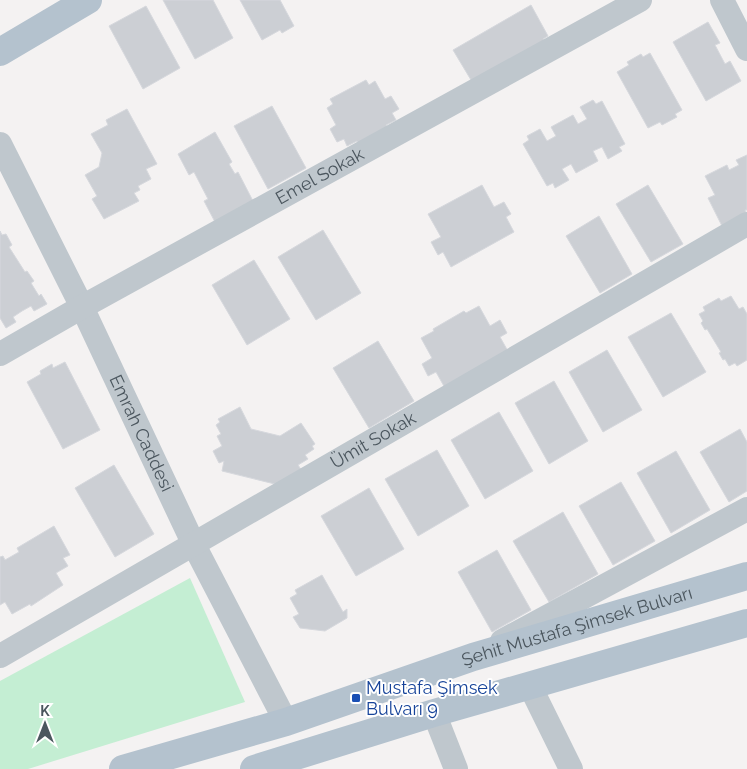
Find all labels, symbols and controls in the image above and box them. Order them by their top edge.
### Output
street label: Emel Sokak [272,143,368,208]
street label: Emrah Caddesi [105,371,178,495]
street label: Ümit Sokak [326,407,420,473]
street label: Şehit Mustafa Şimsek Bulvarı [459,582,695,670]
place label: Mustafa Şimsek Bulvarı 9 [366,677,498,719]
marker: Mustafa Şimsek Bulvarı 9 [350,692,362,704]
north arrow [20,699,70,749]
text: K [40,703,50,719]

